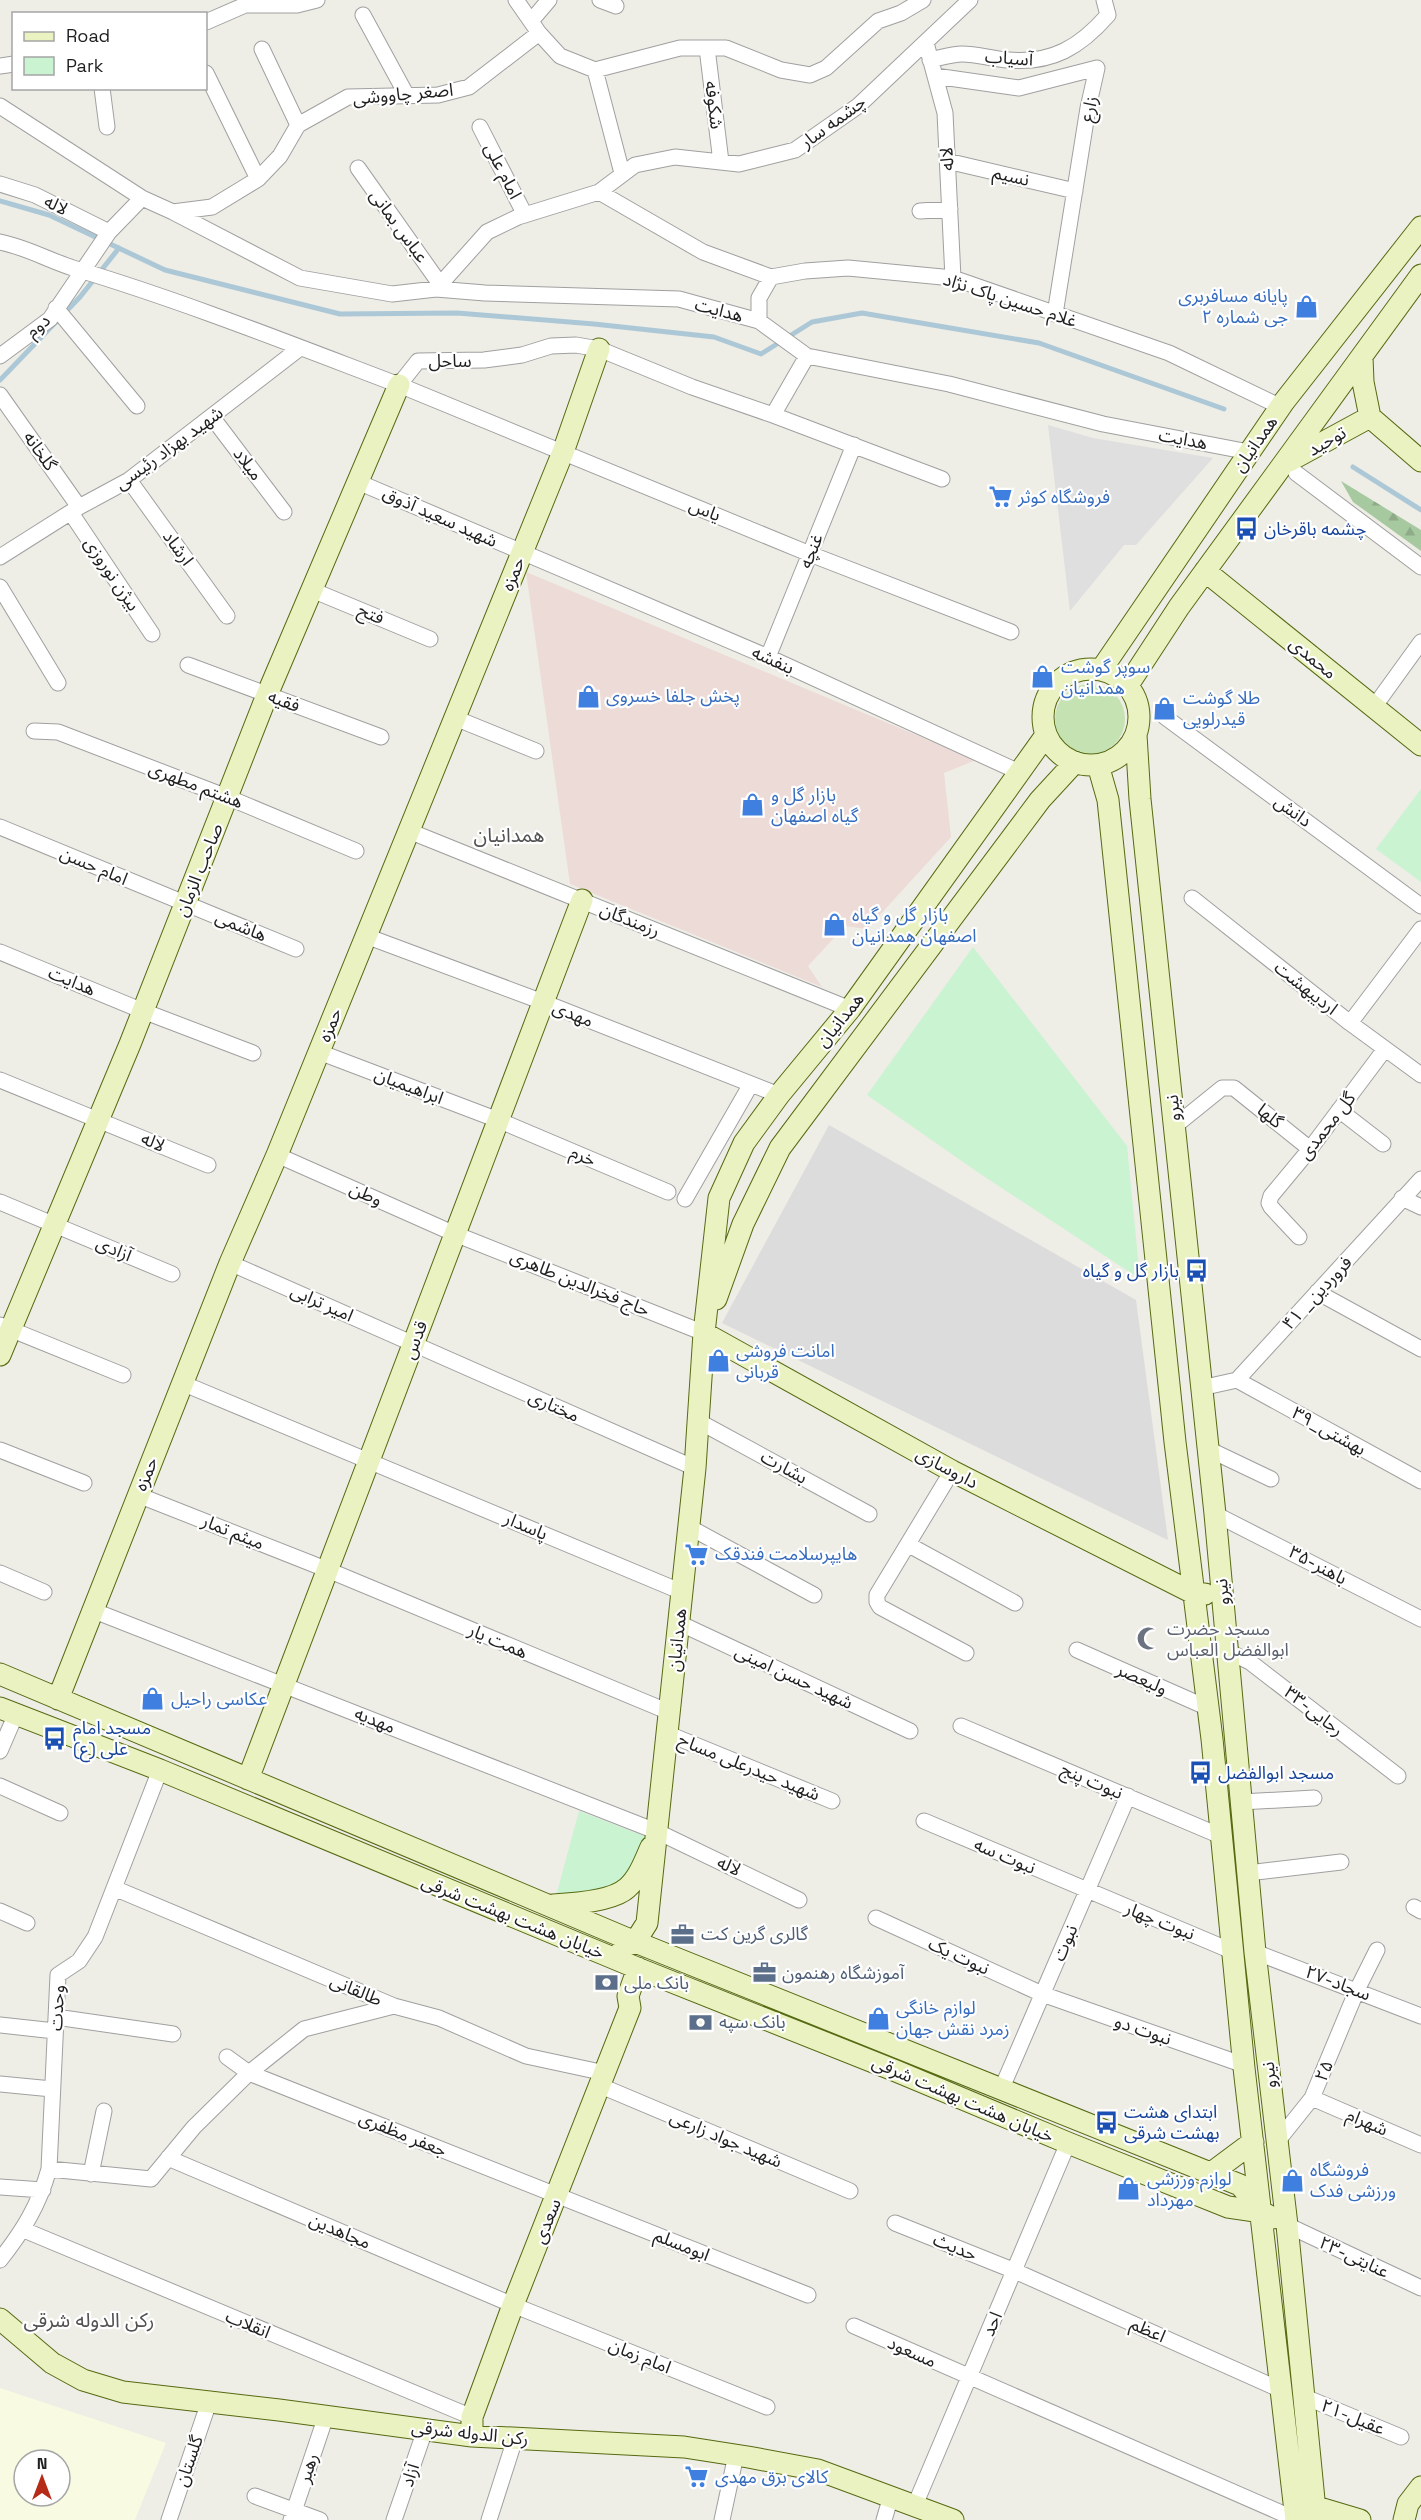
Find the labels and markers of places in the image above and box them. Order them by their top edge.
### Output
place label: پایانه مسافربری جی شماره ۲ [1178,284,1288,328]
shop icon: پایانه مسافربری جی شماره ۲ [1293,293,1319,319]
supermarket icon: فروشگاه کوثر [987,484,1013,510]
place label: فروشگاه کوثر [1017,485,1110,508]
bus stop icon: چشمه باقرخان [1233,516,1259,542]
place label: چشمه باقرخان [1264,517,1366,540]
place label: سوپر گوشت همدانیان [1061,655,1150,699]
shop icon: سوپر گوشت همدانیان [1030,664,1056,690]
shop icon: پخش جلفا خسروی [575,683,601,709]
place label: پخش جلفا خسروی [606,684,740,707]
place label: طلا گوشت قیدرلویی [1183,686,1260,730]
shop icon: طلا گوشت قیدرلویی [1152,695,1178,721]
place label: بازار گل و گیاه اصفهان [771,783,859,827]
shop icon: بازار گل و گیاه اصفهان [740,792,766,818]
place label: بازار گل و گیاه اصفهان همدانیان [852,903,977,947]
shop icon: بازار گل و گیاه اصفهان همدانیان [821,912,847,938]
bus stop icon: بازار گل و گیاه [1184,1258,1210,1284]
place label: بازار گل و گیاه [1083,1259,1179,1282]
place label: امانت فروشی قربانی [736,1339,835,1383]
shop icon: امانت فروشی قربانی [705,1348,731,1374]
supermarket icon: هایپرسلامت فندقک [684,1541,710,1567]
place label: هایپرسلامت فندقک [715,1542,857,1565]
place label: مسجد حضرت ابوالفضل العباس [1167,1617,1289,1661]
mosque icon: مسجد حضرت ابوالفضل العباس [1136,1626,1162,1652]
shop icon: عکاسی راحیل [140,1686,166,1712]
place label: عکاسی راحیل [171,1687,267,1710]
place label: مسجد امام علی (ع) [73,1716,151,1763]
bus stop icon: مسجد امام علی (ع) [42,1725,68,1751]
bus stop icon: مسجد ابوالفضل [1187,1760,1213,1786]
place label: مسجد ابوالفضل [1218,1761,1334,1784]
office icon: گالری گرین کت [670,1921,696,1947]
place label: گالری گرین کت [701,1922,809,1945]
office icon: آموزشگاه رهنمون [751,1960,777,1986]
place label: آموزشگاه رهنمون [782,1961,905,1984]
bank icon: بانک ملی [593,1970,619,1996]
place label: بانک ملی [624,1971,689,1994]
place label: لوازم خانگی زمرد نقش جهان [896,1996,1010,2040]
shop icon: لوازم خانگی زمرد نقش جهان [865,2005,891,2031]
bank icon: بانک سپه [688,2009,714,2035]
place label: بانک سپه [719,2010,786,2033]
place label: ابتدای هشت بهشت شرقی [1124,2100,1220,2144]
bus stop icon: ابتدای هشت بهشت شرقی [1093,2109,1119,2135]
place label: فروشگاه ورزشی فدک [1310,2158,1396,2202]
place label: لوازم ورزشی مهرداد [1147,2167,1232,2211]
shop icon: فروشگاه ورزشی فدک [1279,2167,1305,2193]
shop icon: لوازم ورزشی مهرداد [1116,2176,1142,2202]
supermarket icon: کالای برق مهدی [684,2464,710,2490]
place label: کالای برق مهدی [715,2465,829,2488]

